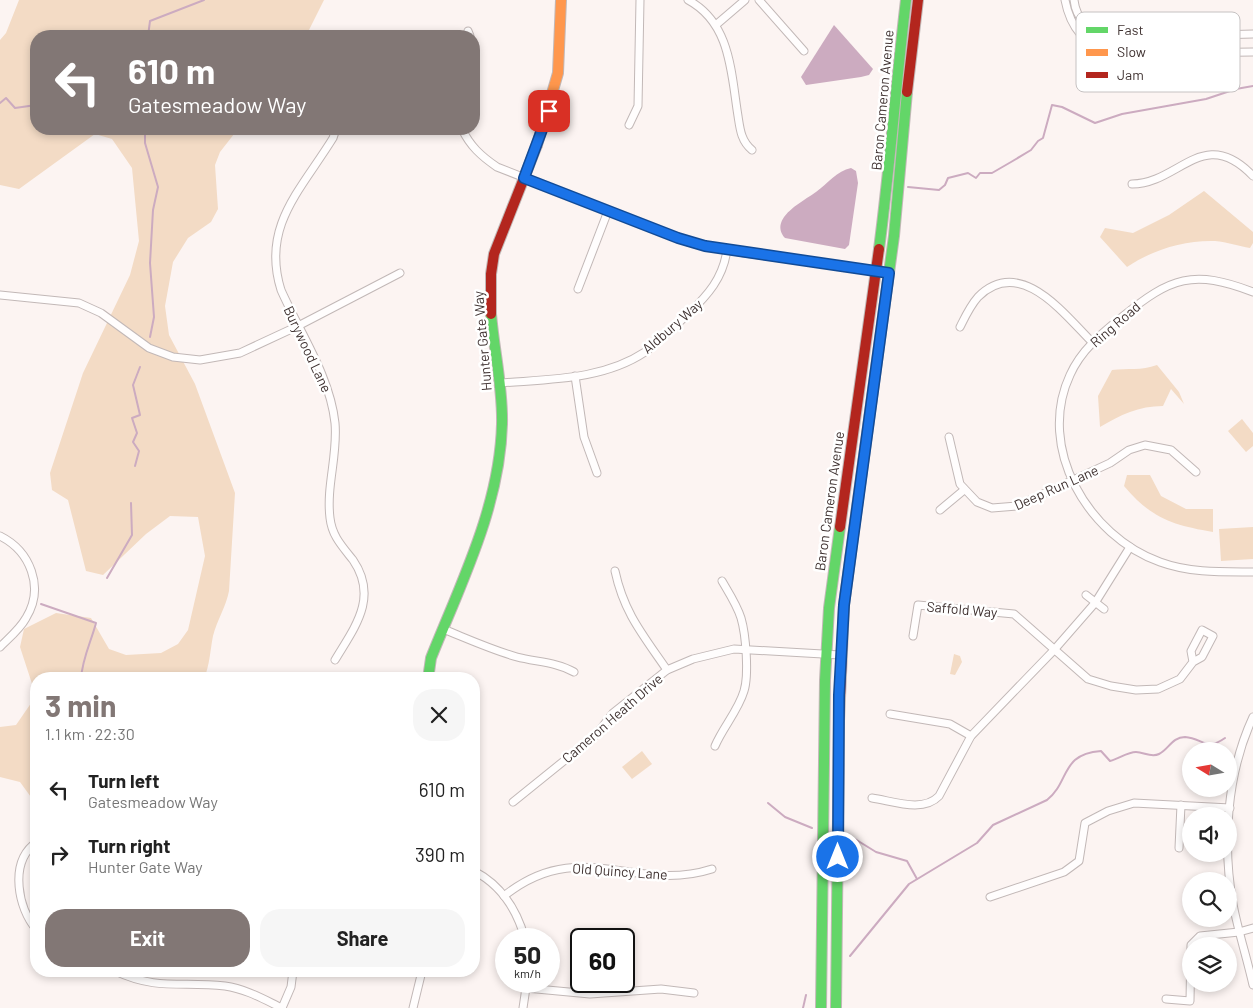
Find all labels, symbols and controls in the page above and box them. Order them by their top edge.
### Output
legend [1076,12,1240,92]
text: Fast [1117,21,1143,38]
street label: Baron Cameron Avenue [867,29,897,171]
text: Slow [1117,43,1146,60]
text: 610 m [128,49,215,91]
icon: left [45,50,110,115]
text: Jam [1117,66,1144,83]
pin [528,90,570,132]
text: Gatesmeadow Way [128,91,307,117]
icon: arrive [535,97,563,125]
street label: Hunter Gate Way [469,290,495,392]
street label: Aldbury Way [638,295,706,357]
street label: Ring Road [1086,298,1144,350]
street label: Burywood Lane [281,303,335,395]
street label: Baron Cameron Avenue [811,430,847,572]
street label: Deep Run Lane [1011,461,1101,513]
street label: Saffold Way [926,597,999,621]
street label: Cameron Heath Drive [558,670,666,766]
text: 3 min [45,687,116,723]
button: close [413,689,465,741]
text: 1.1 km · 22:30 [45,724,135,743]
north arrow [1182,742,1238,798]
map controls [1182,742,1237,992]
text: Turn left [88,769,159,792]
icon: left [45,776,73,804]
text: 610 m [419,778,465,801]
text: Gatesmeadow Way [88,792,218,811]
button: sound [1182,807,1237,862]
position arrow [811,830,863,882]
text: Turn right [88,834,170,857]
icon: right [45,841,73,869]
text: 390 m [415,843,465,866]
text: Hunter Gate Way [88,857,203,876]
street label: Old Quincy Lane [572,859,668,883]
button: search [1182,872,1237,927]
button: Exit [45,909,250,967]
button: Share [260,909,465,967]
speed limit sign: 60 [570,928,635,993]
button: layers [1182,937,1237,992]
text: 50 [514,939,541,969]
text: km/h [514,966,541,980]

